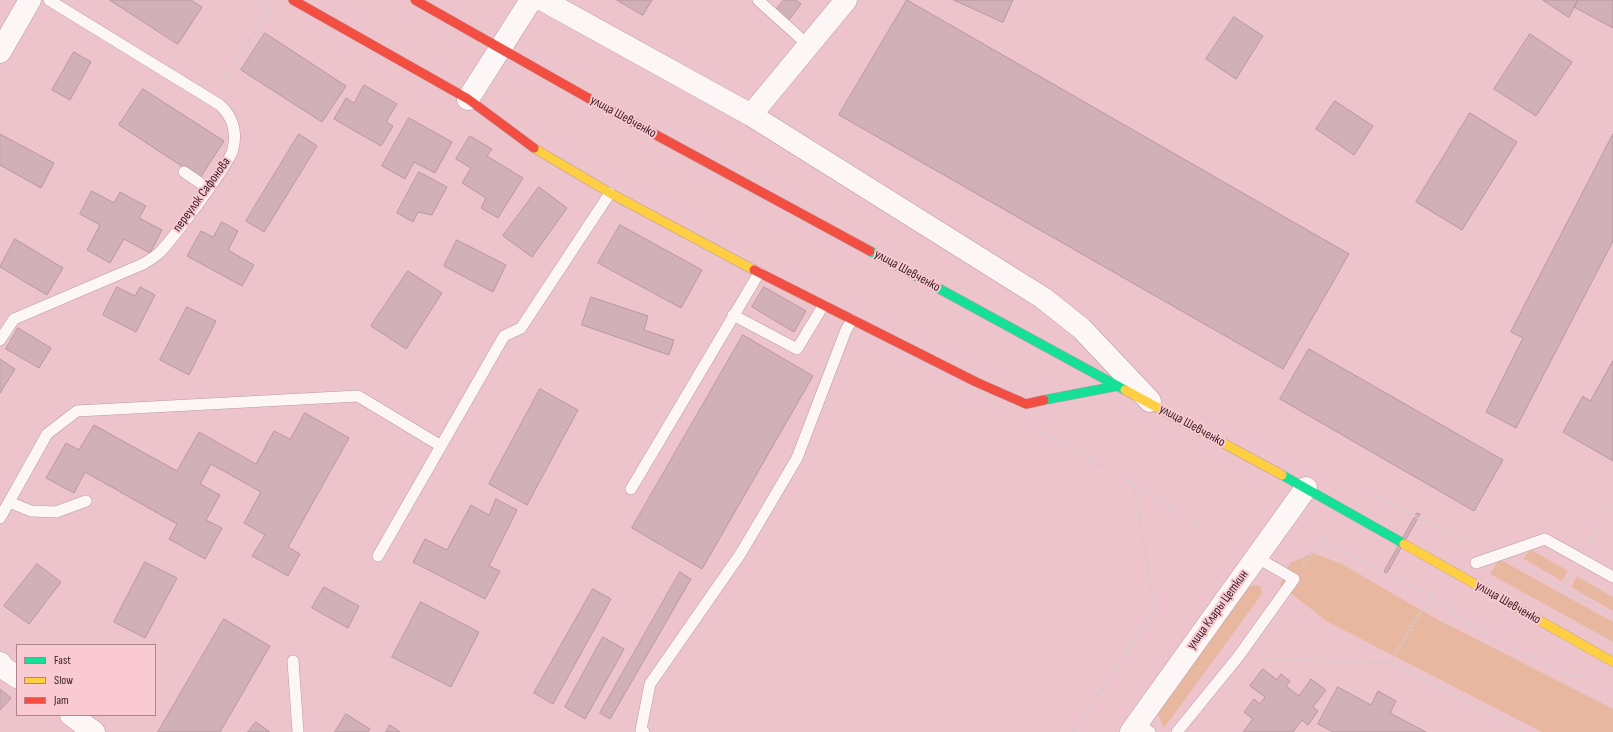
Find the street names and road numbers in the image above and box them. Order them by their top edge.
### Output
street label: улица Шевченко [587,92,659,142]
street label: переулок Сафонова [170,155,234,235]
street label: улица Шевченко [871,246,943,296]
street label: улица Шевченко [1156,401,1228,451]
street label: улица Клары Цеткин [1184,567,1252,653]
street label: улица Шевченко [1472,578,1544,628]

